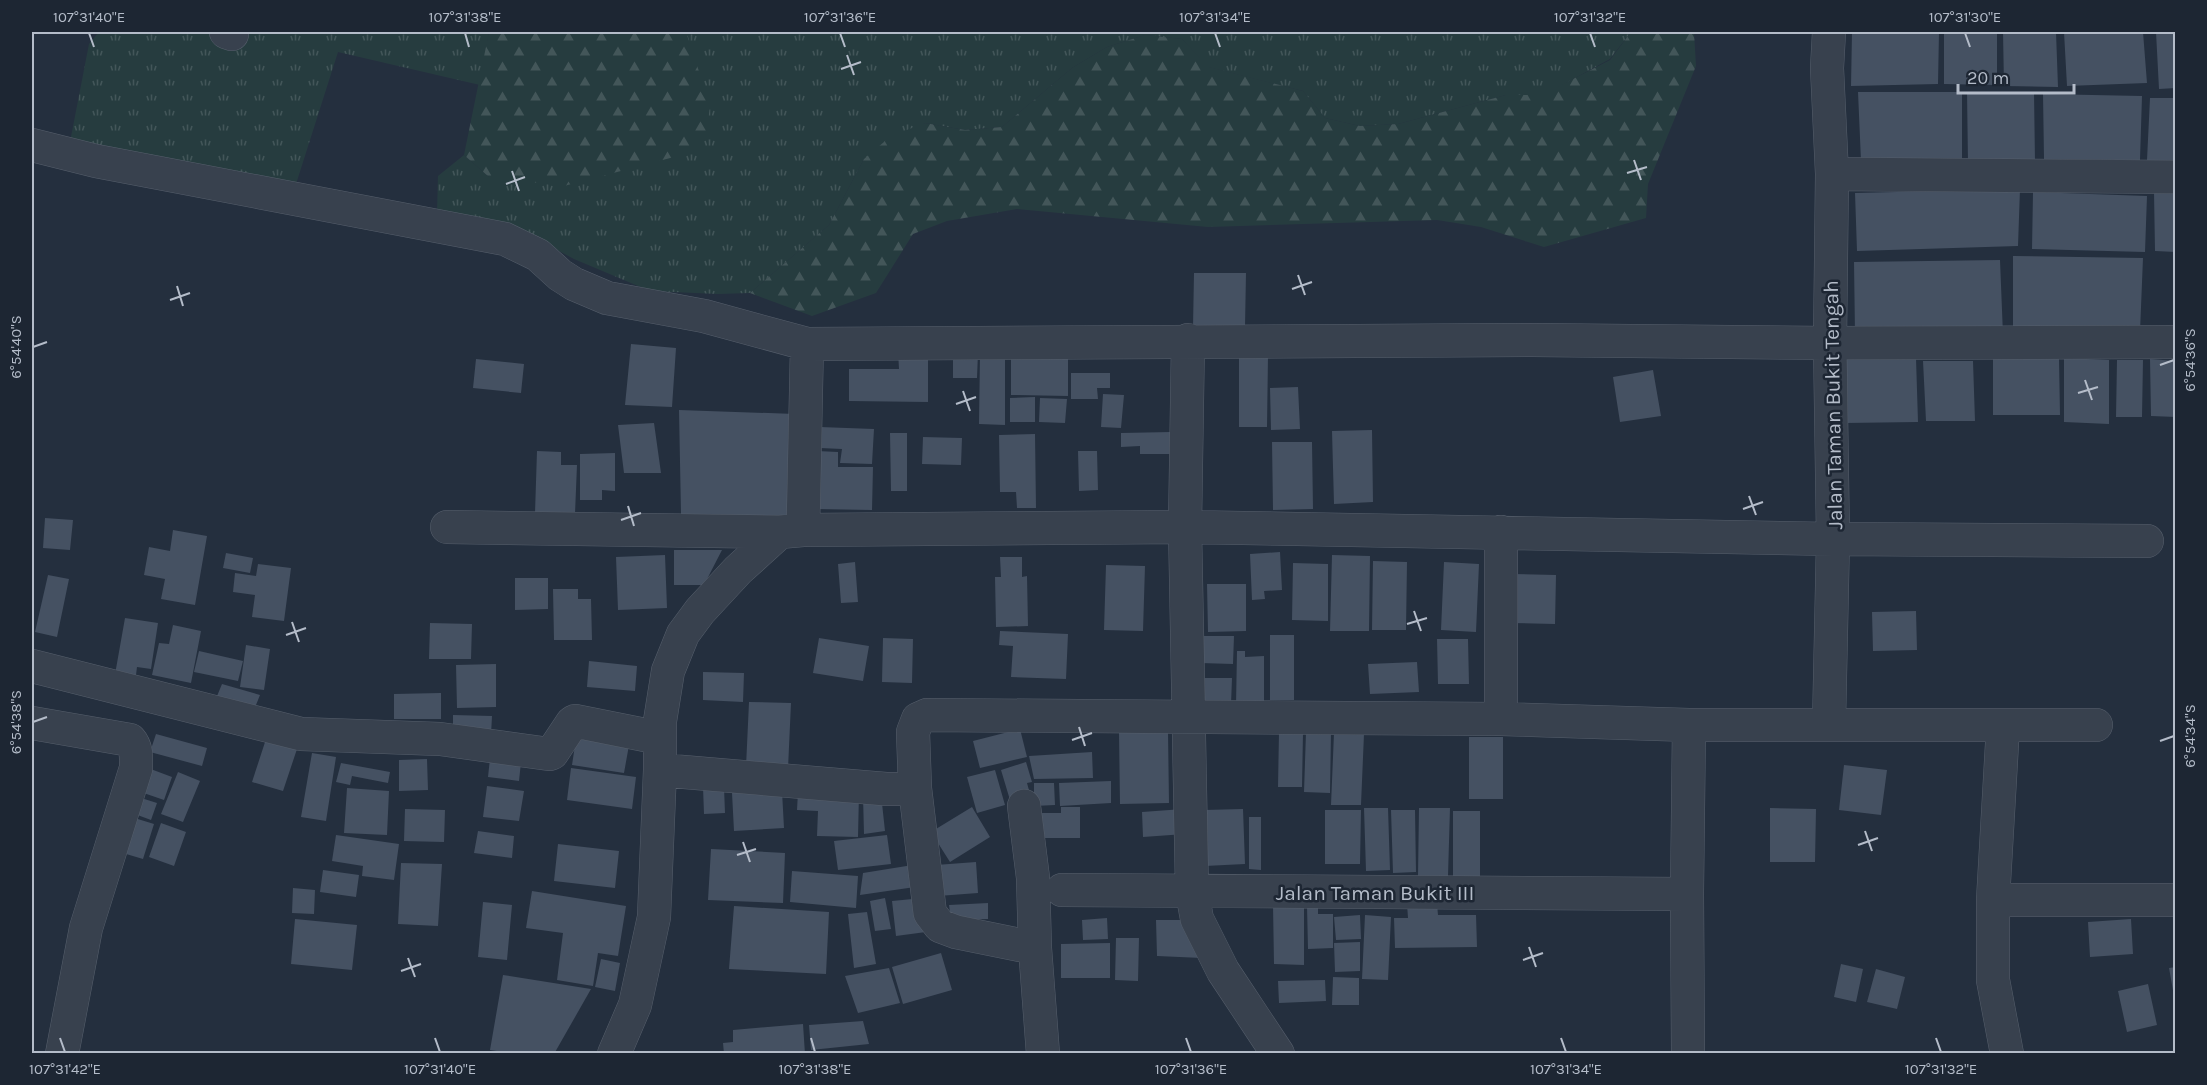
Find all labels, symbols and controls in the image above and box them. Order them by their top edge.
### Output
text: 107°31'40"E [53,8,125,26]
text: 107°31'38"E [429,8,501,26]
text: 107°31'36"E [804,8,876,26]
text: 107°31'34"E [1179,8,1251,26]
text: 107°31'32"E [1554,8,1626,26]
text: 107°31'30"E [1929,8,2001,26]
scale bar [1958,57,2074,95]
text: 20 m [1967,67,2009,89]
street label: Jalan Taman Bukit Tengah [1819,280,1847,530]
text: 6°54'40"S [7,315,25,379]
text: 6°54'36"S [2181,328,2199,392]
text: 6°54'38"S [7,690,25,754]
text: 6°54'34"S [2181,704,2199,768]
street label: Jalan Taman Bukit III [1276,881,1474,905]
text: 107°31'42"E [29,1060,101,1078]
text: 107°31'40"E [404,1060,476,1078]
text: 107°31'38"E [779,1060,851,1078]
text: 107°31'36"E [1155,1060,1227,1078]
text: 107°31'34"E [1530,1060,1602,1078]
text: 107°31'32"E [1905,1060,1977,1078]

